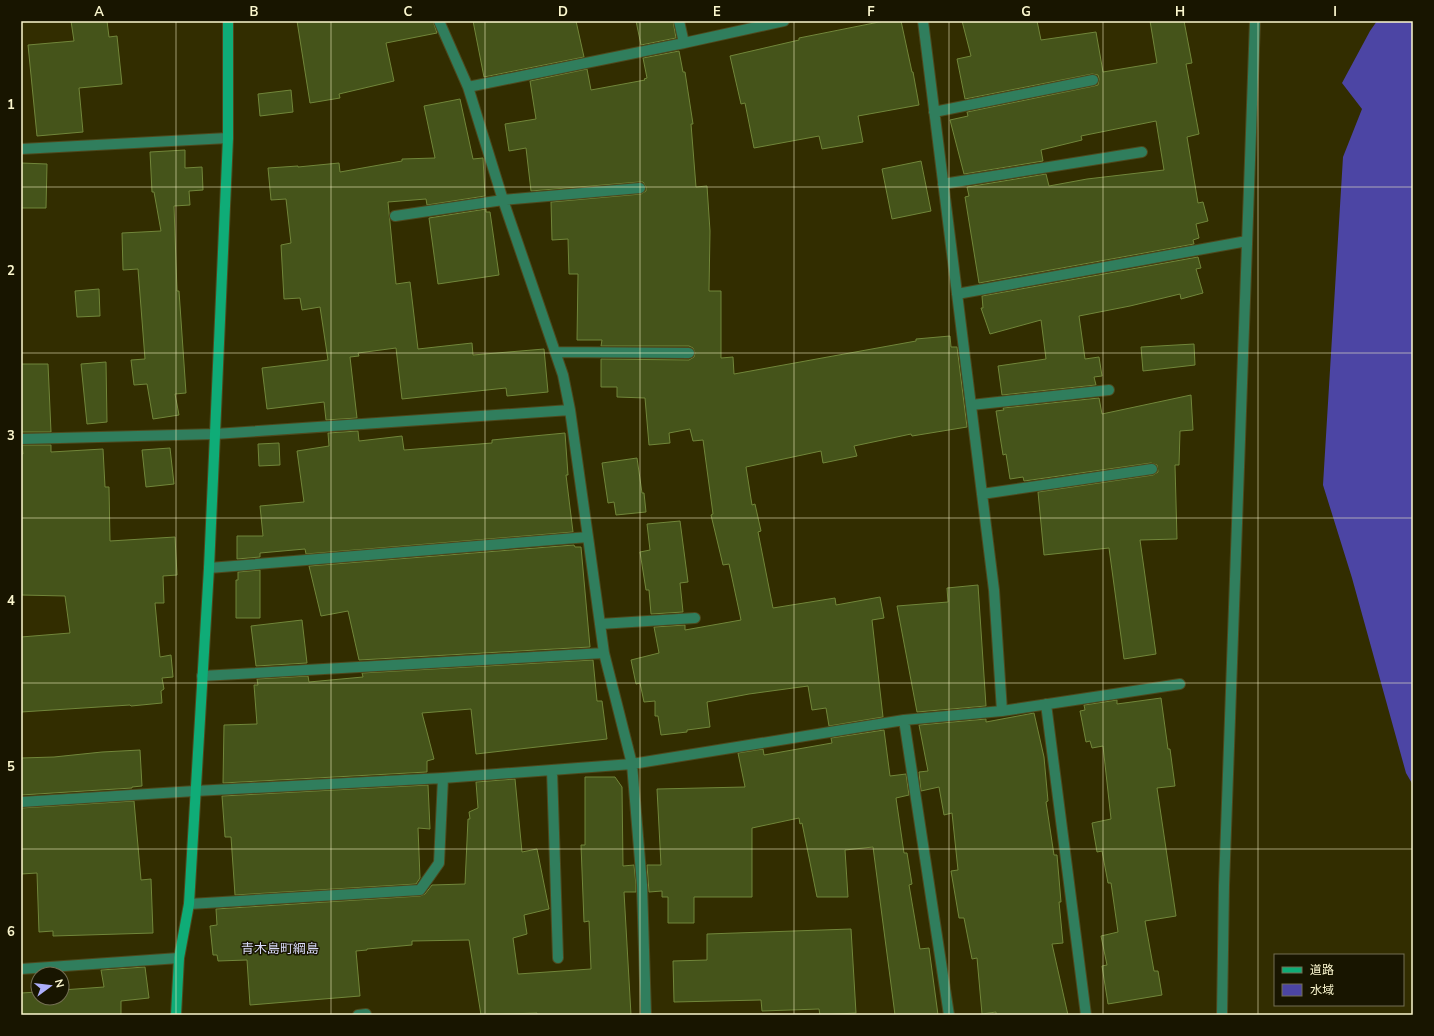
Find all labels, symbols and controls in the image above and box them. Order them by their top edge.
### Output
text: A [94,3,104,21]
text: B [250,3,259,21]
text: C [404,3,413,21]
text: D [558,3,568,21]
text: E [713,3,721,21]
text: F [867,3,875,21]
text: G [1021,3,1031,21]
text: H [1175,3,1185,21]
text: I [1333,3,1337,21]
text: 1 [7,96,15,114]
text: 2 [7,262,15,280]
text: 3 [7,427,15,445]
text: 4 [7,592,15,610]
text: 5 [7,758,15,776]
text: 6 [7,923,15,941]
district label: 青木島町綱島 [241,940,319,958]
legend [1274,954,1404,1006]
text: 道路 [1310,962,1334,978]
north arrow [30,966,70,1006]
text: N [51,978,67,989]
text: 水域 [1310,982,1334,998]

